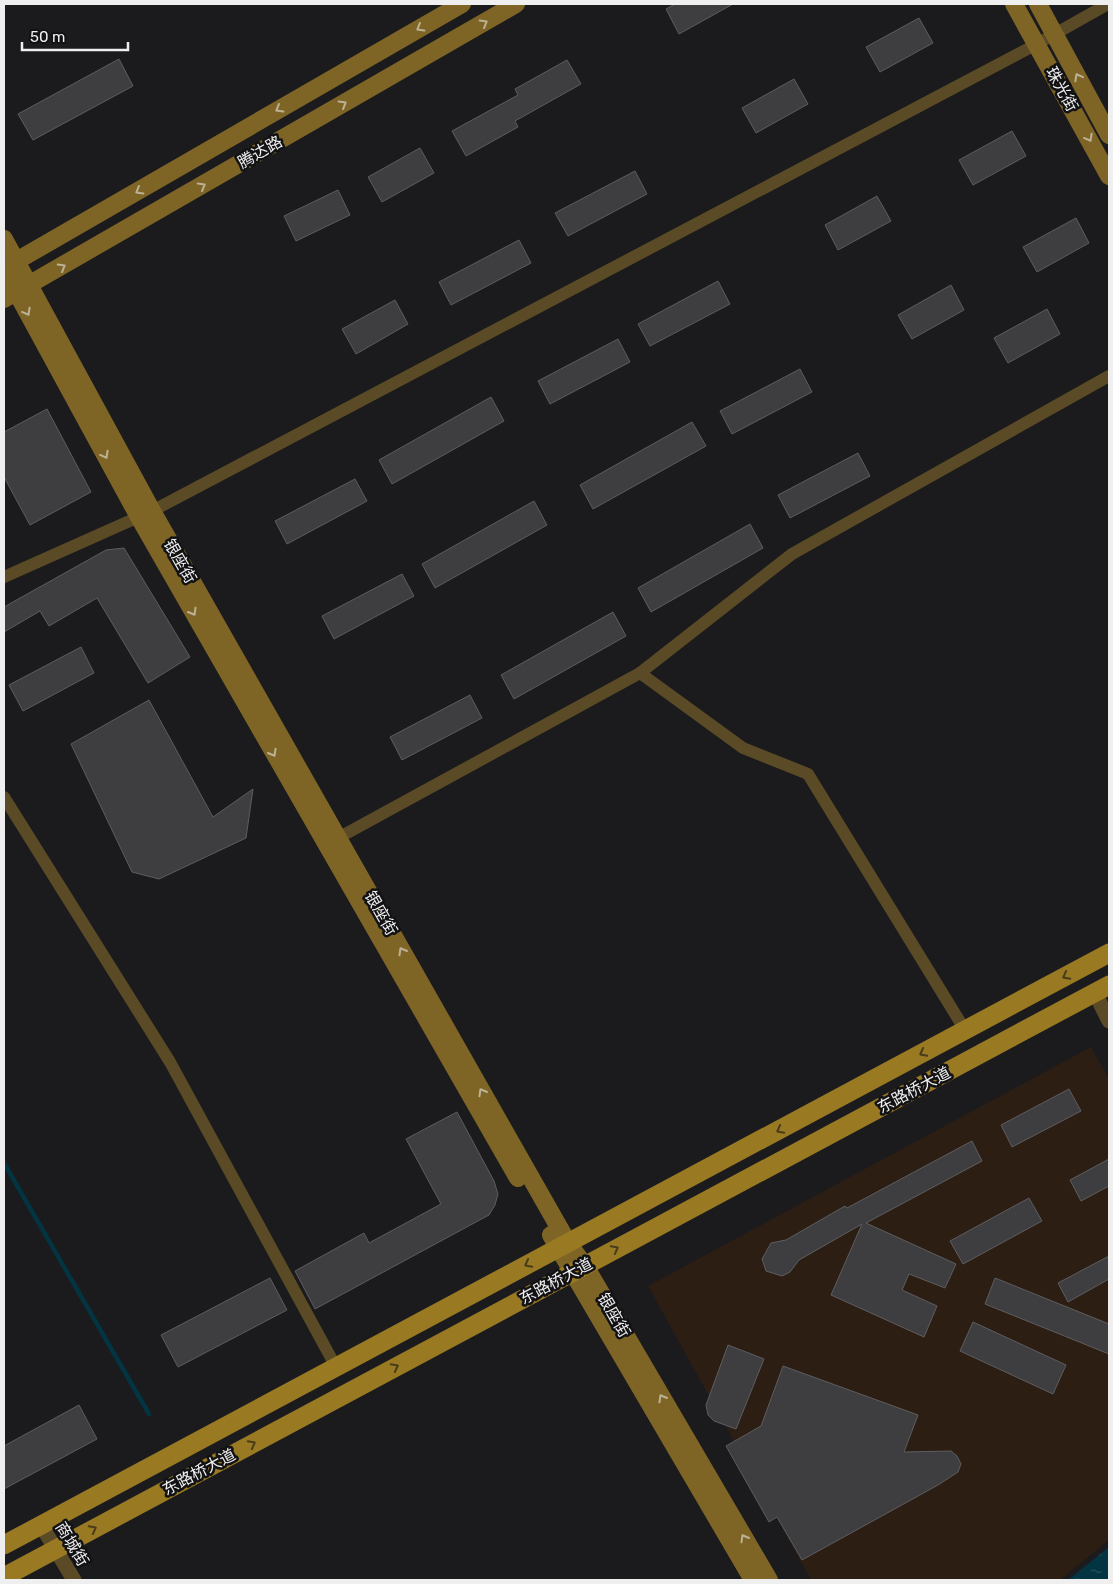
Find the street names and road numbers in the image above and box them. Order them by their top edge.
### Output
street label: 珠光街 [1042,63,1082,115]
street label: 腾达路 [234,132,286,172]
street label: 银座街 [160,535,200,587]
street label: 银座街 [361,887,401,939]
street label: 东路桥大道 [874,1063,954,1117]
street label: 东路桥大道 [516,1254,596,1308]
street label: 银座街 [594,1289,634,1341]
street label: 东路桥大道 [159,1445,239,1499]
street label: 商城街 [51,1519,93,1569]

